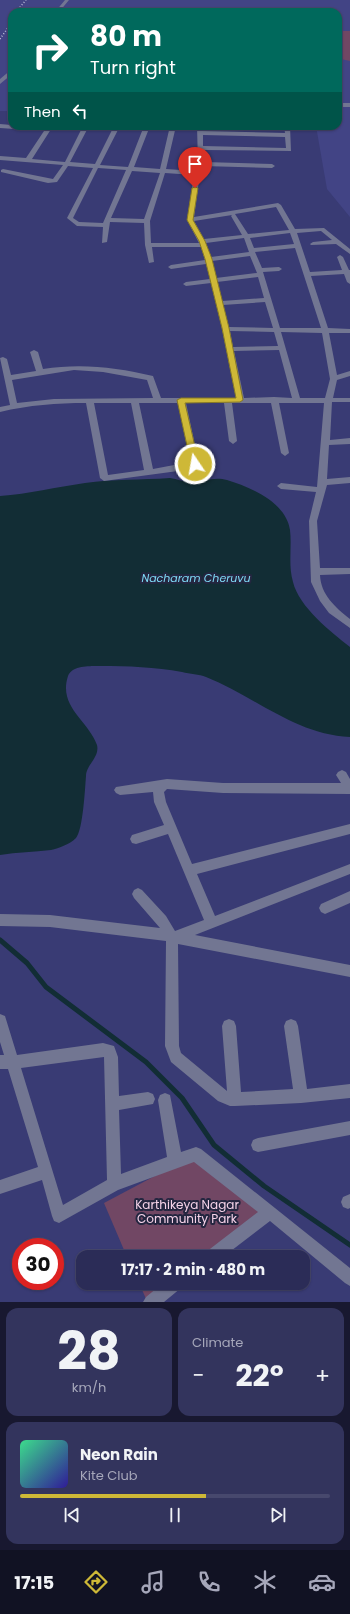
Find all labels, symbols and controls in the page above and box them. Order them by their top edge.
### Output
text: 80 m [90,17,162,56]
icon: right [24,24,76,76]
text: Turn right [90,55,176,80]
icon: left [69,100,91,122]
text: Then [24,101,61,122]
pin [178,147,212,188]
icon: arrive [184,153,206,175]
position arrow [174,443,216,485]
water label: Nacharam Cheruvu [141,570,251,586]
park label: Karthikeya Nagar Community Park [135,1196,239,1227]
speed limit sign: 30 [12,1238,64,1290]
text: 17:17 · 2 min · 480 m [121,1259,265,1280]
text: 28 [57,1315,121,1388]
text: Climate [192,1333,243,1352]
text: 22° [235,1354,284,1397]
text: − [192,1360,204,1391]
text: + [315,1360,330,1391]
text: km/h [72,1378,106,1397]
text: Neon Rain [80,1444,158,1465]
text: Kite Club [80,1466,138,1485]
icon: previous [61,1504,83,1526]
icon: pause [164,1504,186,1526]
icon: next [267,1504,289,1526]
icon: directions [82,1568,110,1596]
icon: music [139,1568,167,1596]
icon: phone [195,1568,223,1596]
icon: climate [251,1568,279,1596]
icon: car [308,1568,336,1596]
text: 17:15 [14,1570,54,1595]

